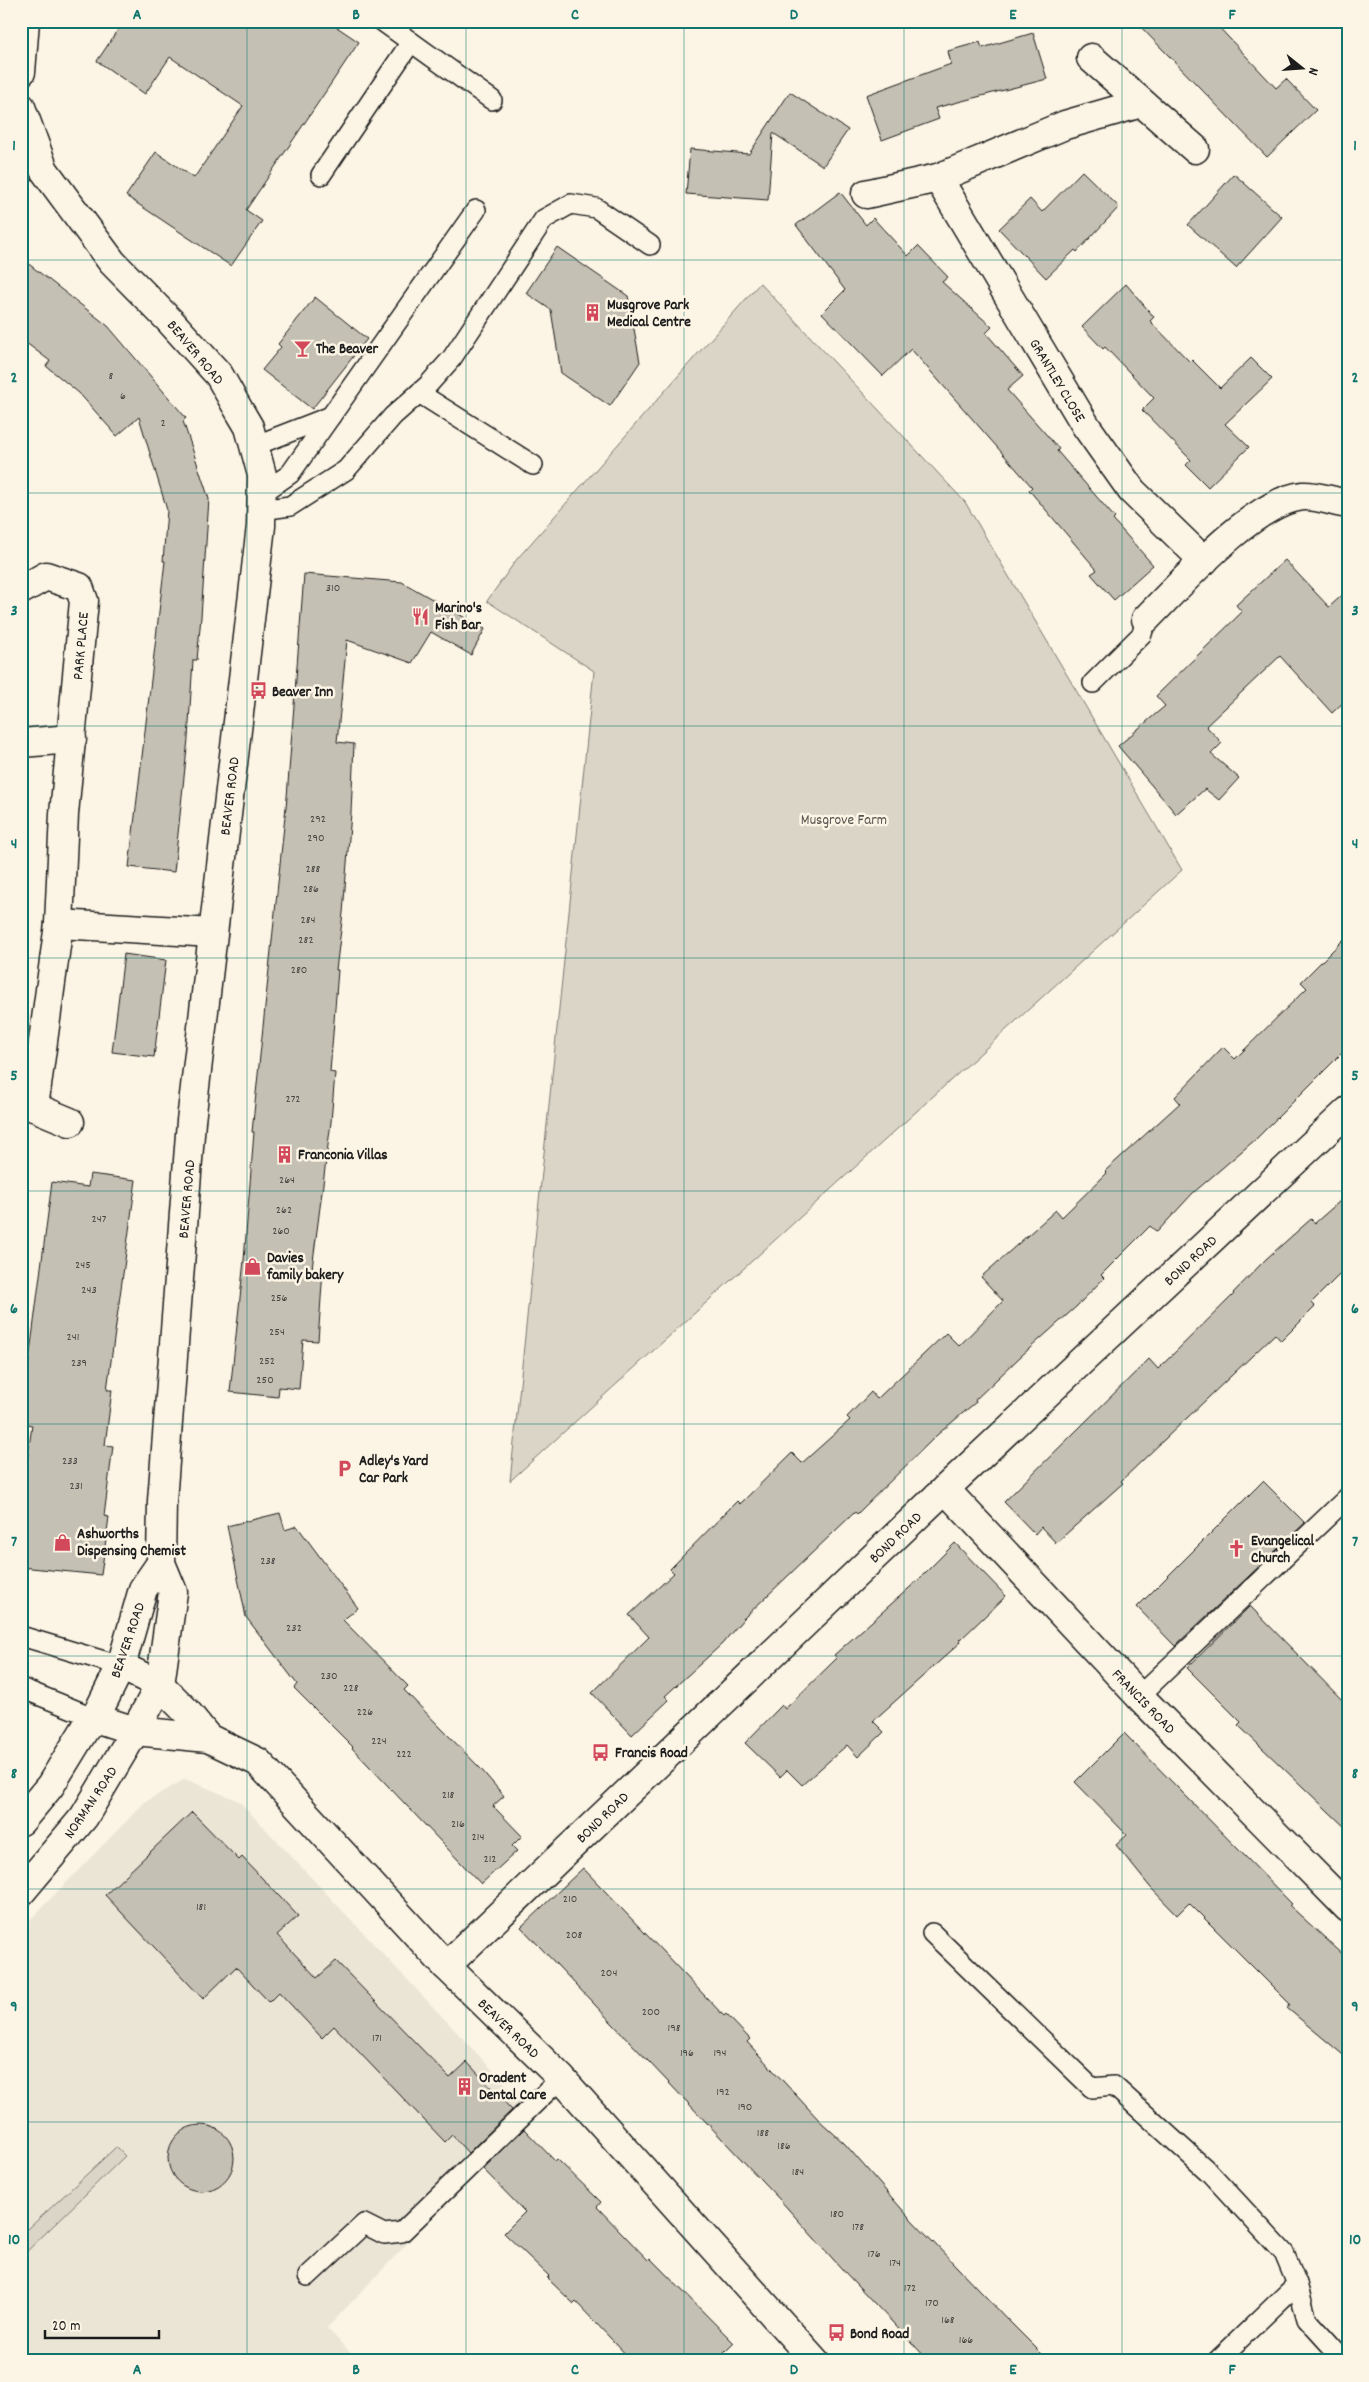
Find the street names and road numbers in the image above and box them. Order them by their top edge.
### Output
street label: BEAVER ROAD [161,316,228,391]
street label: GRANTLEY CLOSE [1023,335,1090,427]
street label: PARK PLACE [68,611,96,681]
street label: BEAVER ROAD [215,756,247,837]
street label: BEAVER ROAD [174,1159,202,1239]
street label: BOND ROAD [1160,1231,1223,1292]
street label: BOND ROAD [865,1507,928,1569]
street label: BEAVER ROAD [106,1600,152,1681]
street label: FRANCIS ROAD [1106,1665,1180,1740]
street label: NORMAN ROAD [59,1762,124,1844]
street label: BOND ROAD [572,1787,635,1849]
street label: BEAVER ROAD [472,1994,544,2065]

